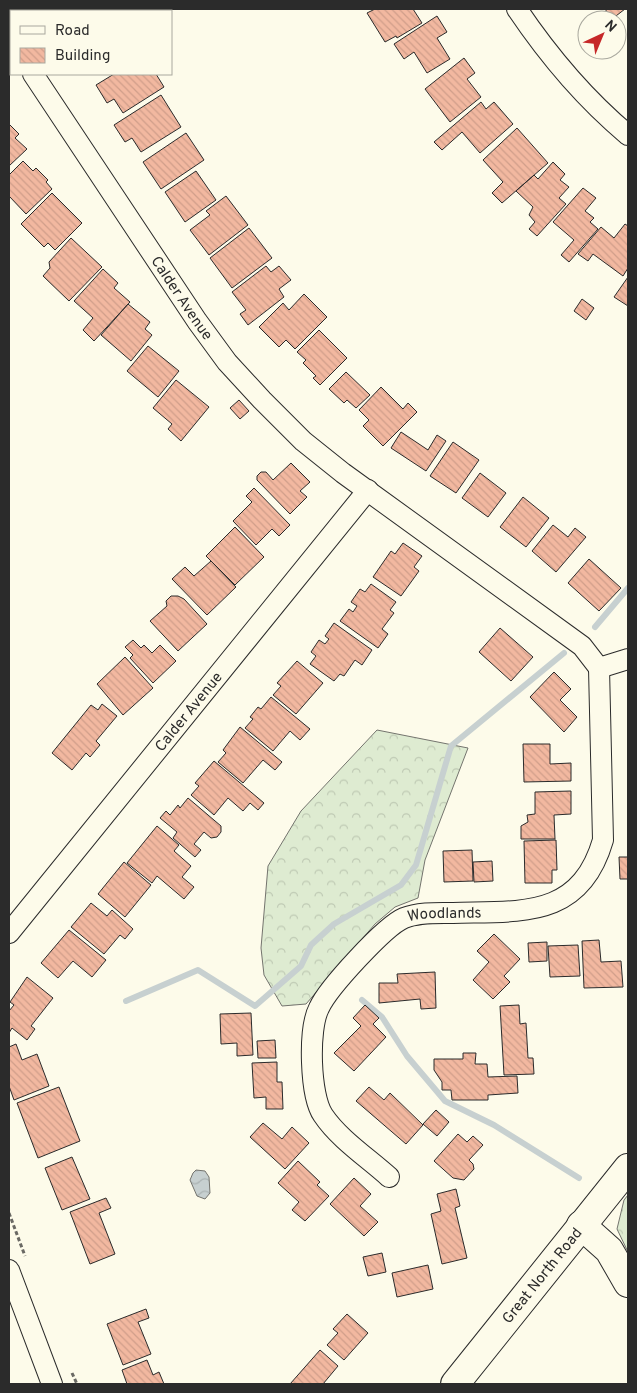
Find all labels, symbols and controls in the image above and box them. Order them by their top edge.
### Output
legend [10,10,172,75]
north arrow [577,10,627,60]
text: N [600,17,620,36]
text: Road [55,22,90,41]
text: Building [55,47,110,66]
street label: Calder Avenue [146,253,216,345]
street label: Calder Avenue [152,669,228,756]
street label: Woodlands [406,904,482,927]
street label: Great North Road [499,1225,587,1328]

